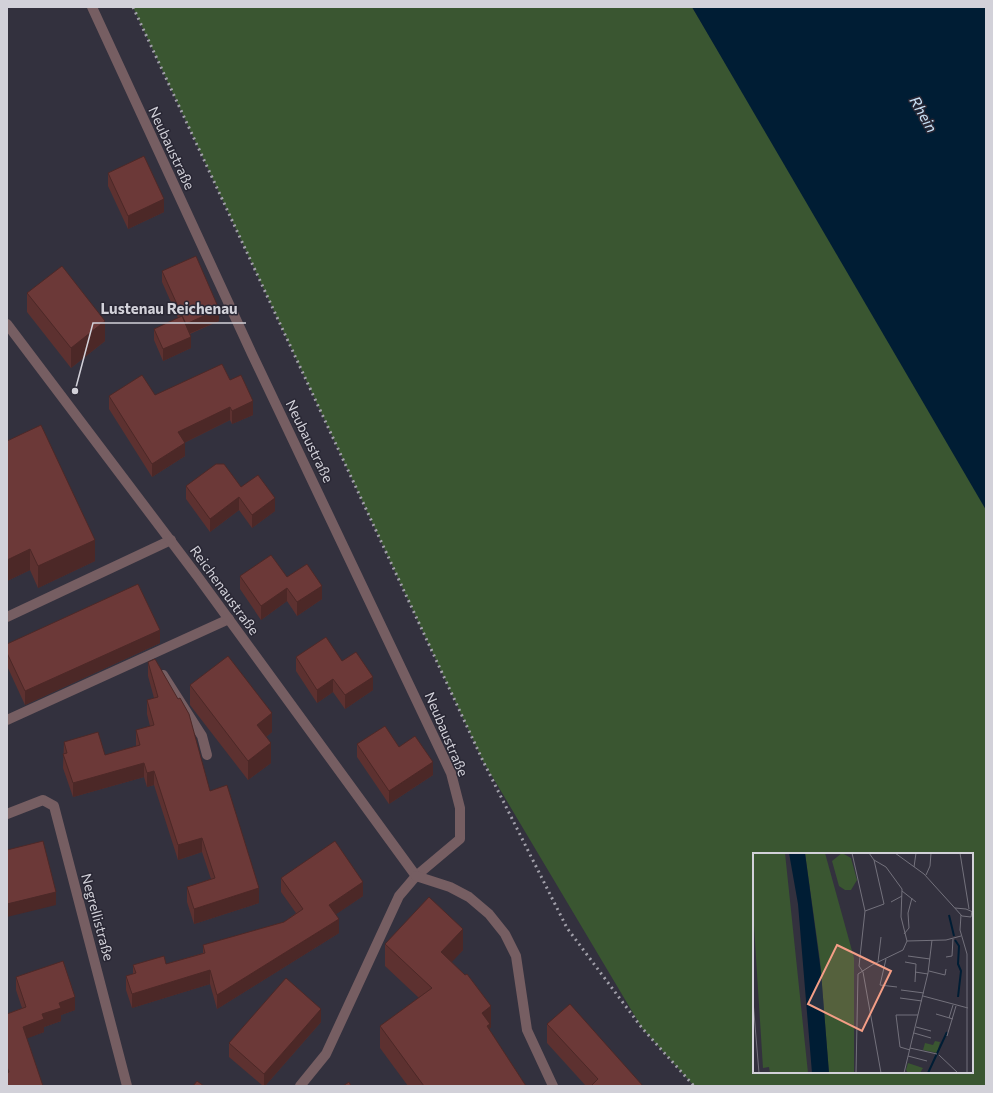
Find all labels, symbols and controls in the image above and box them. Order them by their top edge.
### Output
water label: Rhein [906,93,942,135]
street label: Neubaustraße [145,104,199,192]
callout: Lustenau Reichenau [93,296,246,323]
text: Lustenau Reichenau [100,299,238,317]
street label: Neubaustraße [283,397,337,485]
street label: Reichenaustraße [187,542,263,638]
street label: Neubaustraße [422,689,472,779]
inset map [753,853,973,1073]
street label: Negrellistraße [78,871,118,963]

